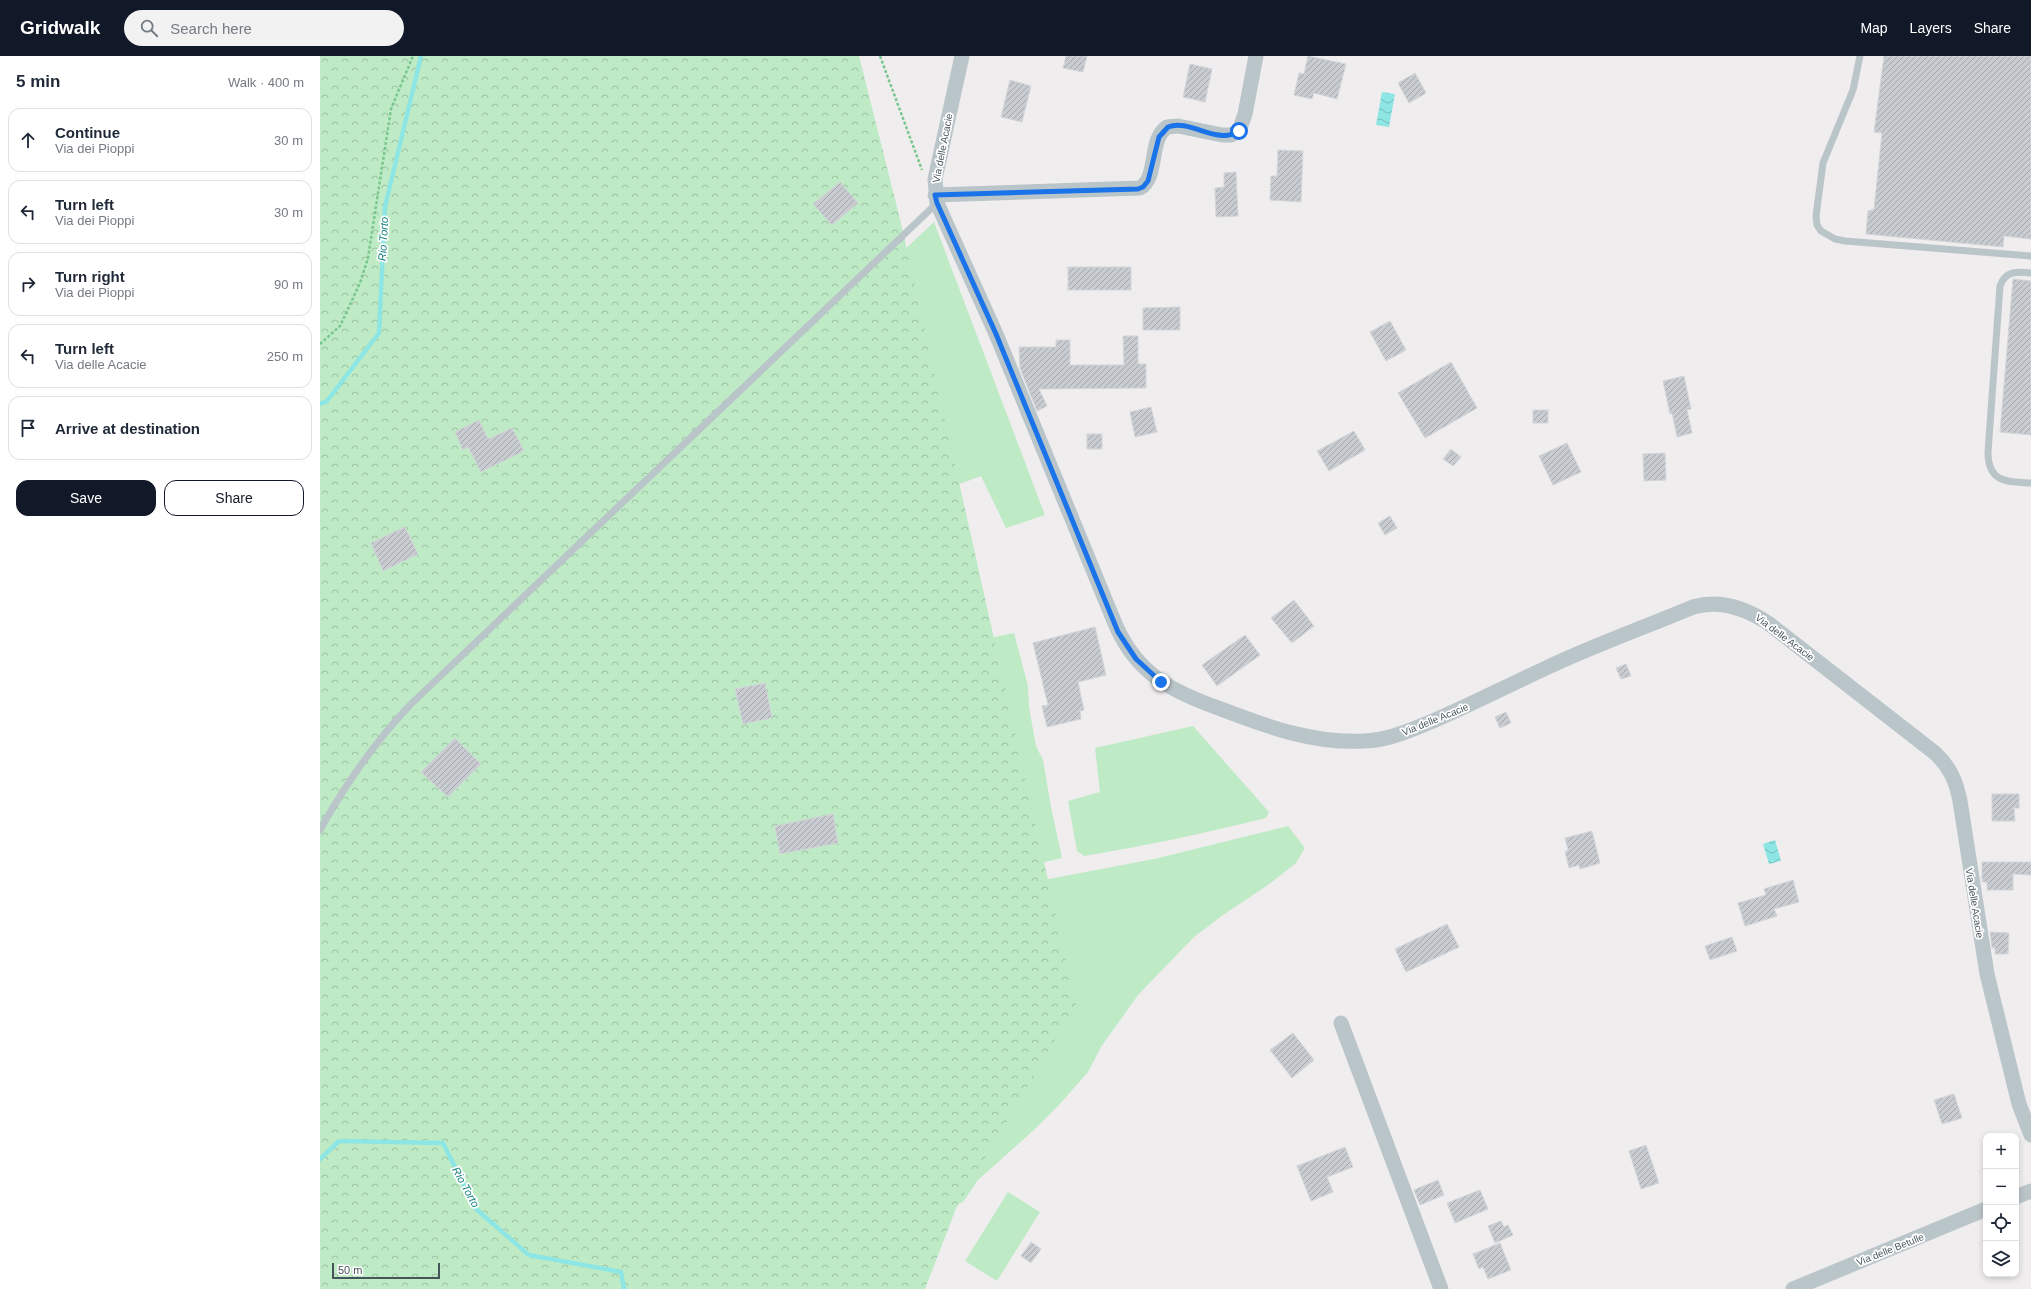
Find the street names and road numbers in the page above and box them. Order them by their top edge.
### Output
street label: Via delle Acacie [930,112,955,184]
street label: Via delle Acacie [1753,612,1816,663]
street label: Via delle Acacie [1400,701,1470,738]
street label: Via delle Acacie [1964,867,1986,939]
street label: Via delle Betulle [1855,1231,1926,1268]

